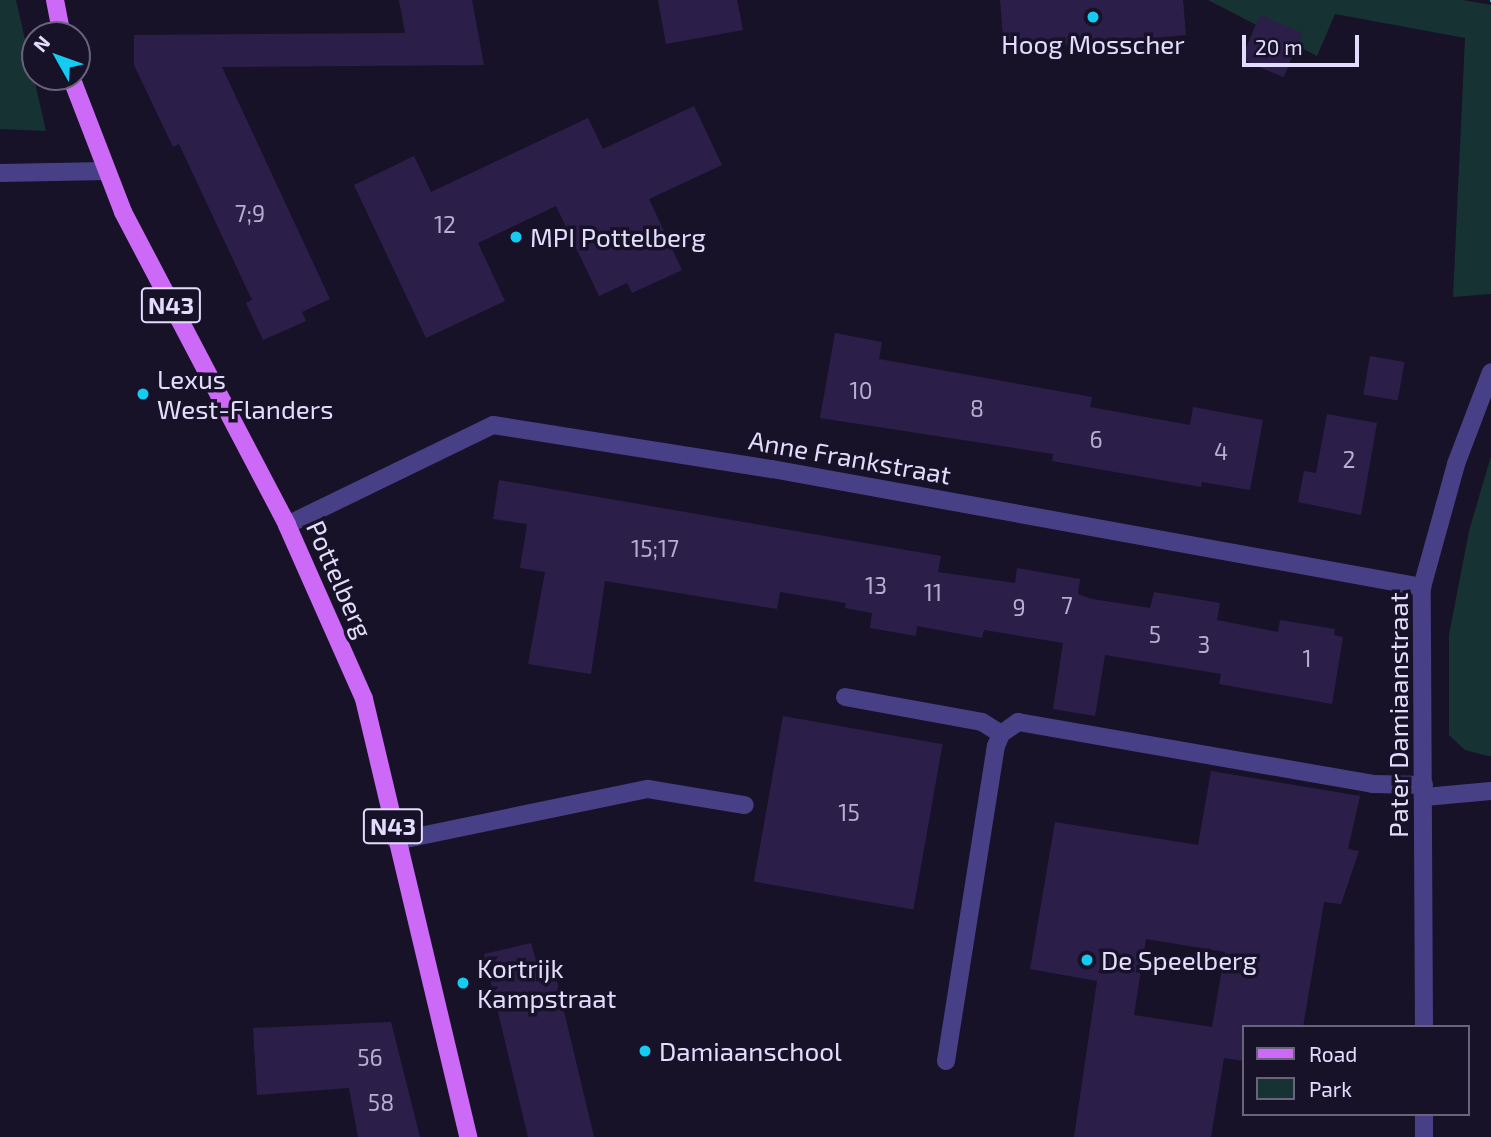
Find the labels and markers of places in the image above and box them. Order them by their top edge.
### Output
marker: Hoog Mosscher [1085,9,1101,25]
place label: Hoog Mosscher [1001,28,1185,60]
place label: MPI Pottelberg [530,221,706,253]
marker: MPI Pottelberg [508,229,524,245]
place label: Lexus West-Flanders [157,363,333,424]
marker: Lexus West-Flanders [135,386,151,402]
place label: De Speelberg [1101,944,1257,976]
place label: Kortrijk Kampstraat [477,952,616,1014]
marker: De Speelberg [1079,952,1095,968]
marker: Kortrijk Kampstraat [455,975,471,991]
place label: Damiaanschool [659,1035,842,1067]
marker: Damiaanschool [637,1043,653,1059]

